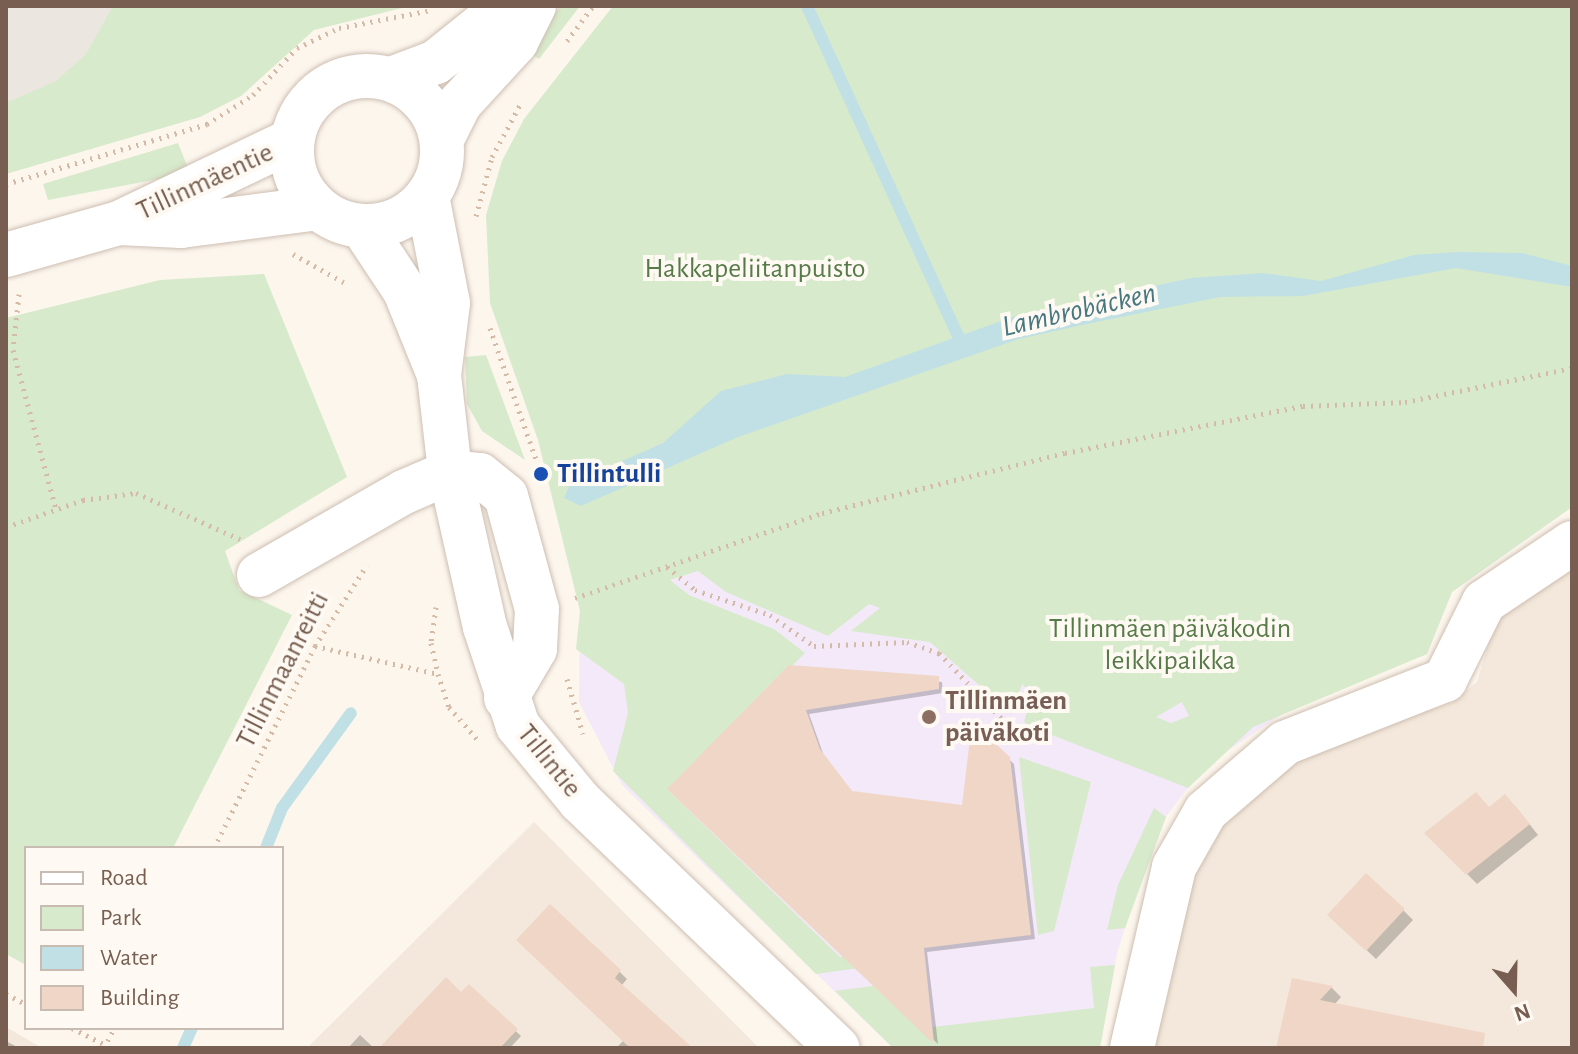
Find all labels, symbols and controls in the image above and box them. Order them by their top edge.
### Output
street label: Tillinmäentie [131,136,279,228]
park label: Hakkapeliitanpuisto [644,252,866,286]
water label: Lambrobäcken [998,275,1160,345]
place label: Tillintulli [557,457,661,491]
marker: Tillintulli [532,465,550,483]
street label: Tillinmaanreitti [229,586,337,754]
park label: Tillinmäen päiväkodin leikkipaikka [1049,612,1291,678]
place label: Tillinmäen päiväkoti [945,684,1067,750]
marker: Tillinmäen päiväkoti [920,708,938,726]
street label: Tillintie [509,718,589,804]
legend [24,846,284,1030]
text: Road [100,866,148,890]
text: Park [100,906,141,930]
text: Water [100,946,157,970]
north arrow [1474,950,1554,1030]
text: Building [100,986,179,1010]
text: N [1511,1000,1533,1026]

